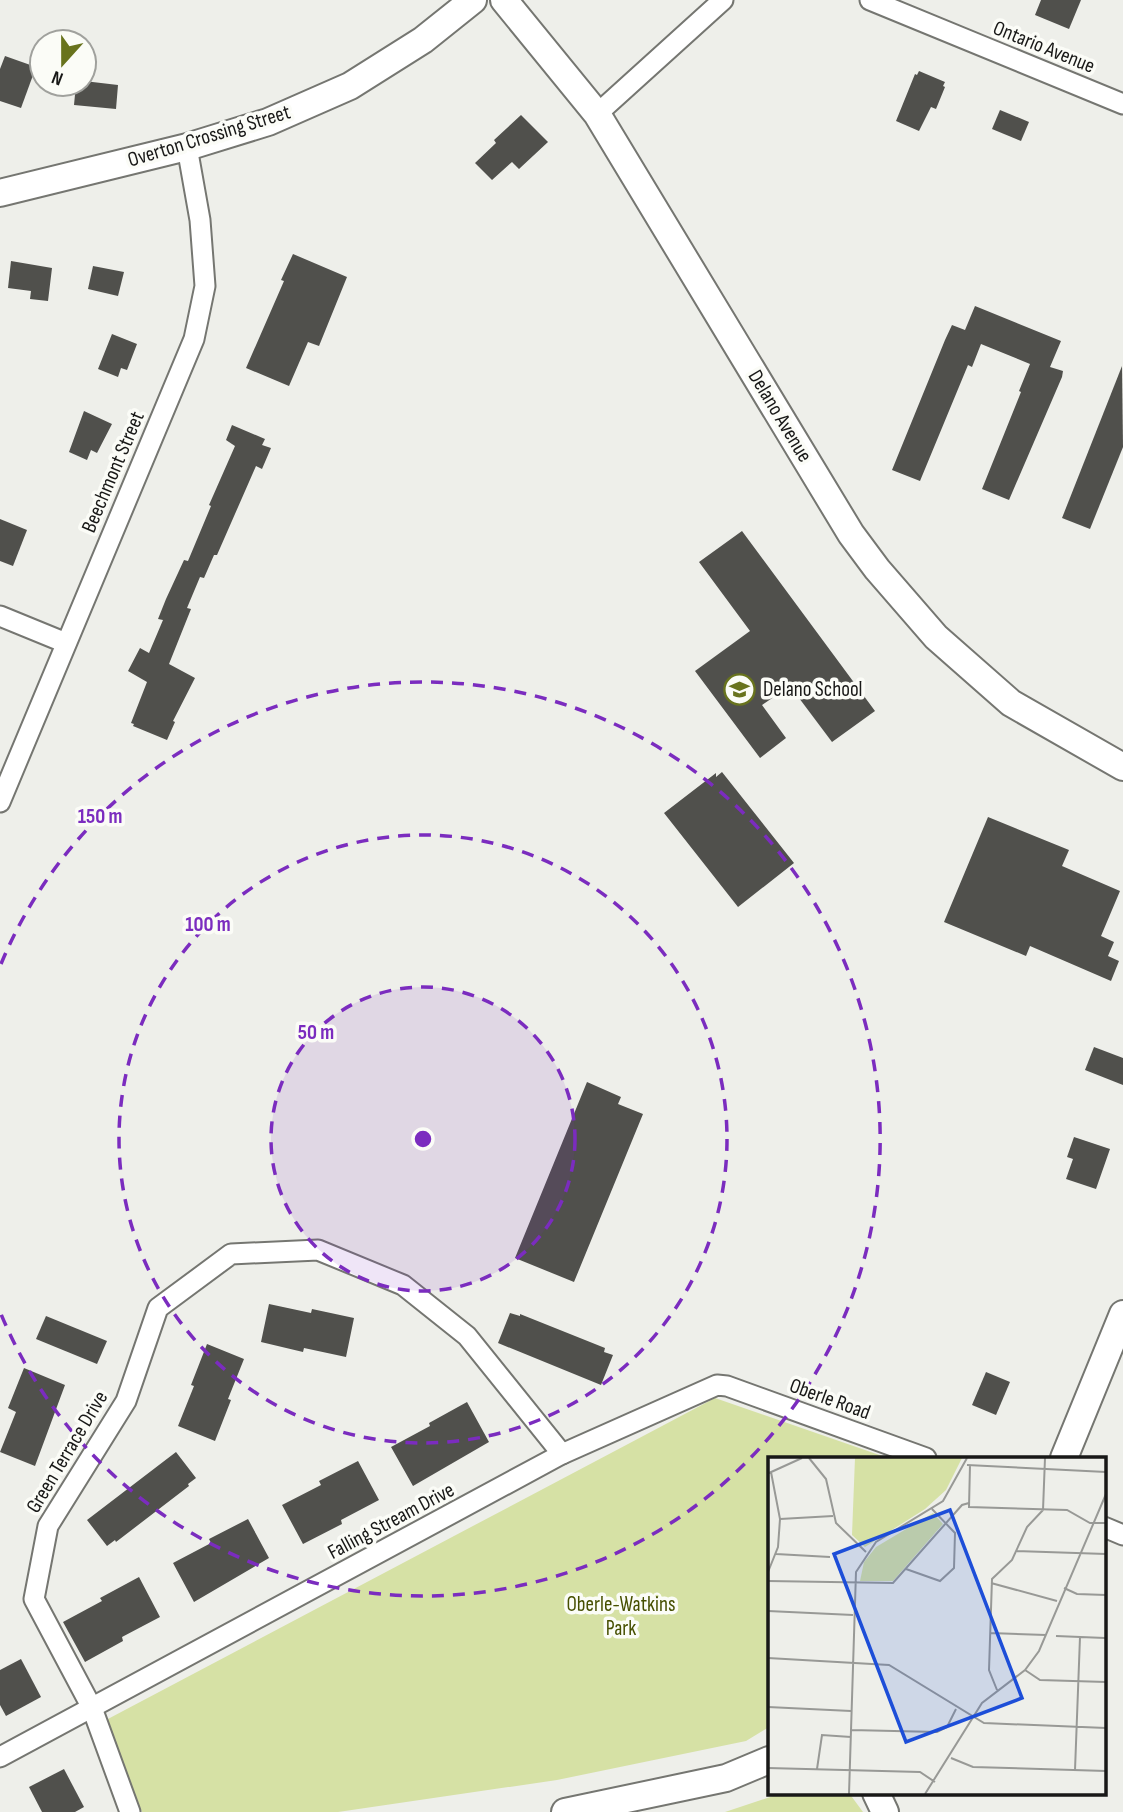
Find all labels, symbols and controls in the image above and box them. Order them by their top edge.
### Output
street label: Ontario Avenue [990,15,1098,79]
north arrow [28,28,98,98]
text: N [49,65,66,90]
street label: Overton Crossing Street [125,99,293,173]
street label: Delano Avenue [743,365,817,467]
street label: Beechmont Street [76,408,150,536]
school or university icon: Delano School [723,672,757,706]
place label: Delano School [763,677,863,702]
text: 150 m [78,804,122,829]
text: 100 m [185,912,231,937]
text: 50 m [298,1020,334,1045]
centre of rings [411,1127,435,1151]
street label: Oberle Road [786,1373,874,1425]
street label: Green Terrace Drive [21,1387,113,1517]
inset map [768,1457,1106,1794]
street label: Falling Stream Drive [323,1477,459,1565]
park label: Oberle-Watkins Park [566,1592,676,1641]

